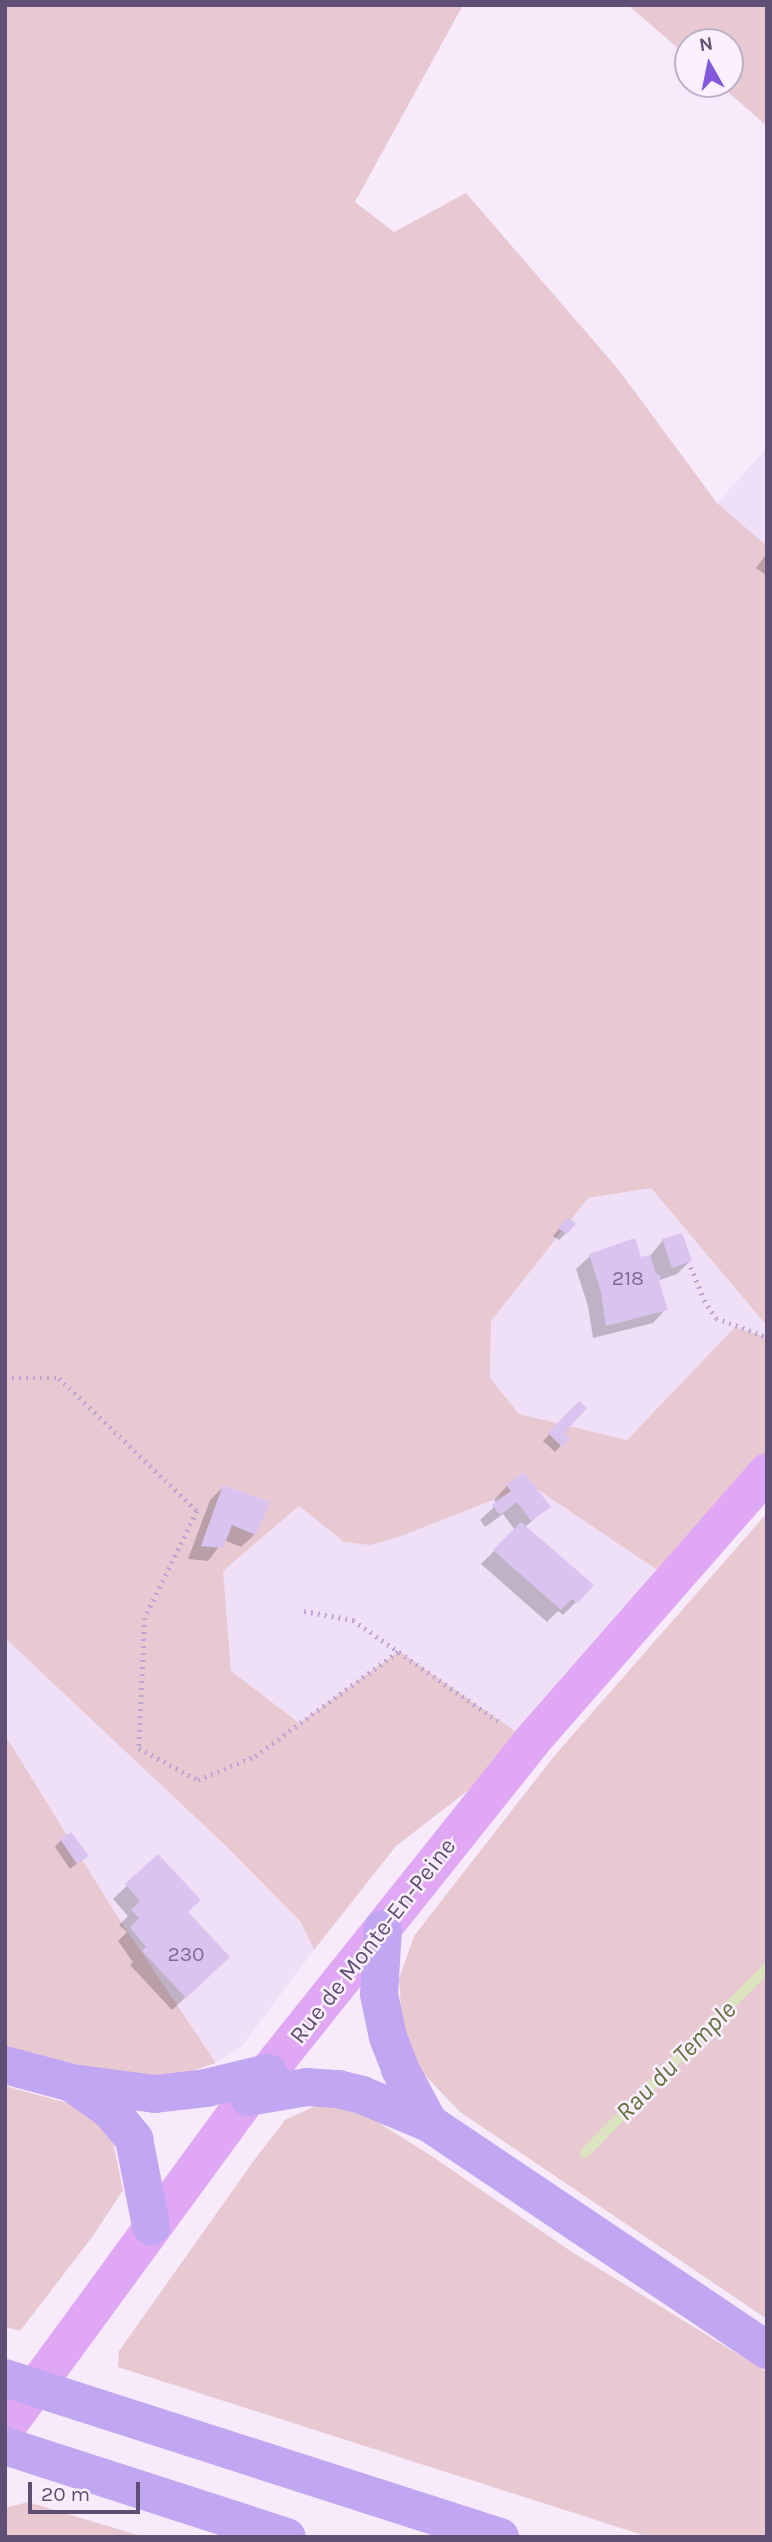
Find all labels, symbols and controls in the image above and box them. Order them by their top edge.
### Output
north arrow [674,28,744,98]
text: N [698,32,714,56]
house number: 218 [612,1265,644,1291]
street label: Rue de Monte-En-Peine [284,1832,462,2050]
house number: 230 [167,1941,205,1967]
water label: Rau du Temple [609,1994,743,2128]
scale bar [32,2468,144,2512]
text: 20 m [41,2482,90,2506]

